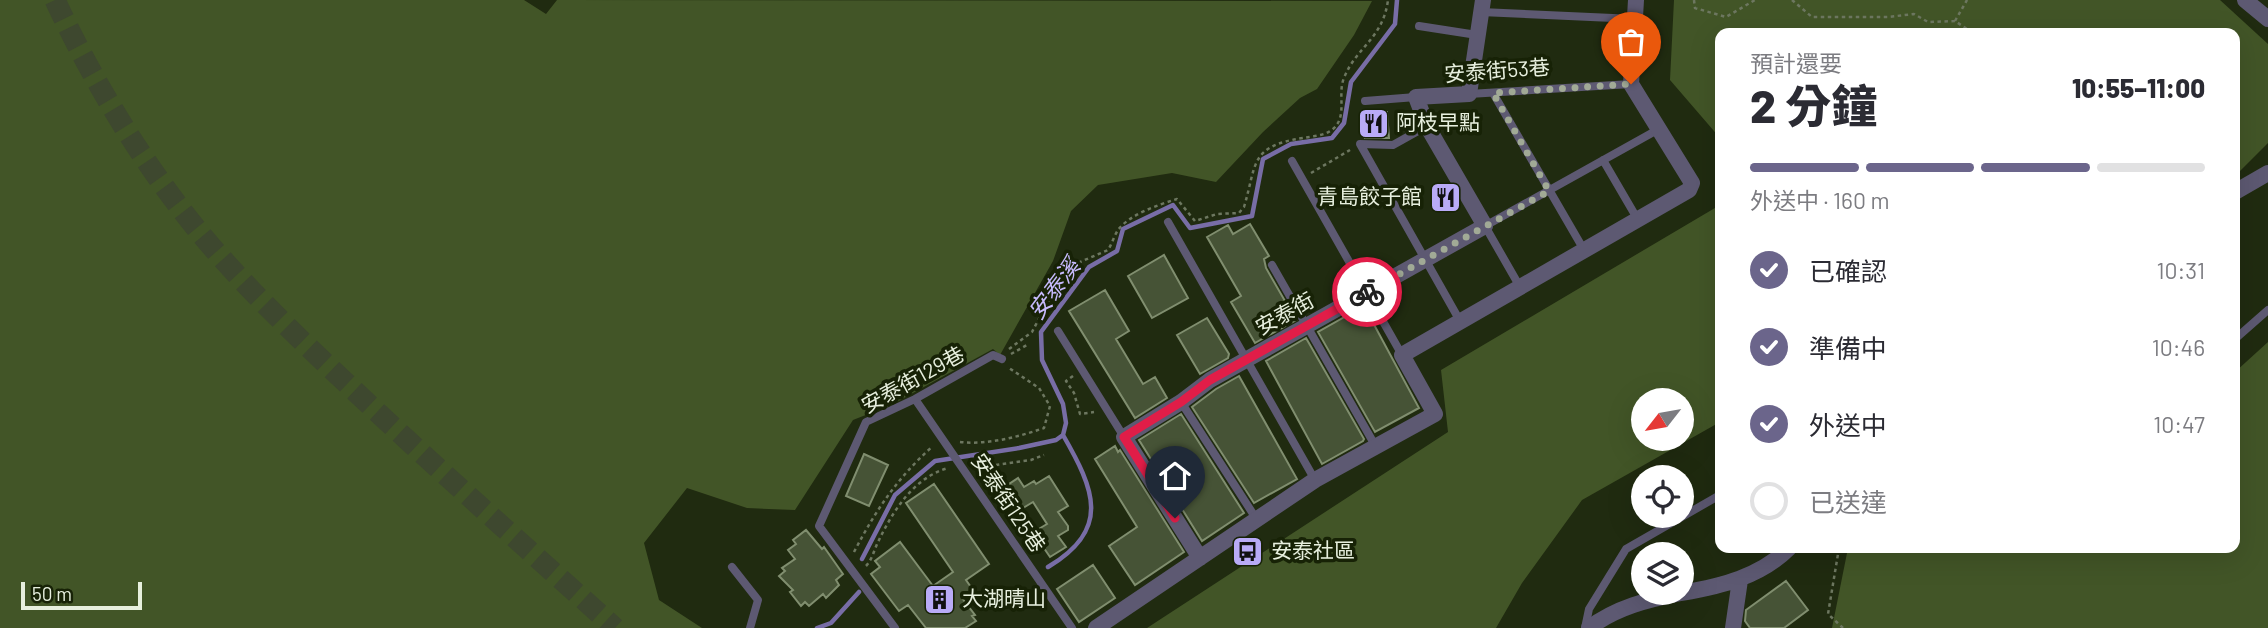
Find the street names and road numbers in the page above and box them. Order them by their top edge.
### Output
street label: 安泰街53巷 [1443,53,1550,86]
street label: 安泰街 [1251,286,1318,339]
street label: 安泰街129巷 [857,340,968,417]
street label: 安泰街125巷 [967,448,1051,556]

